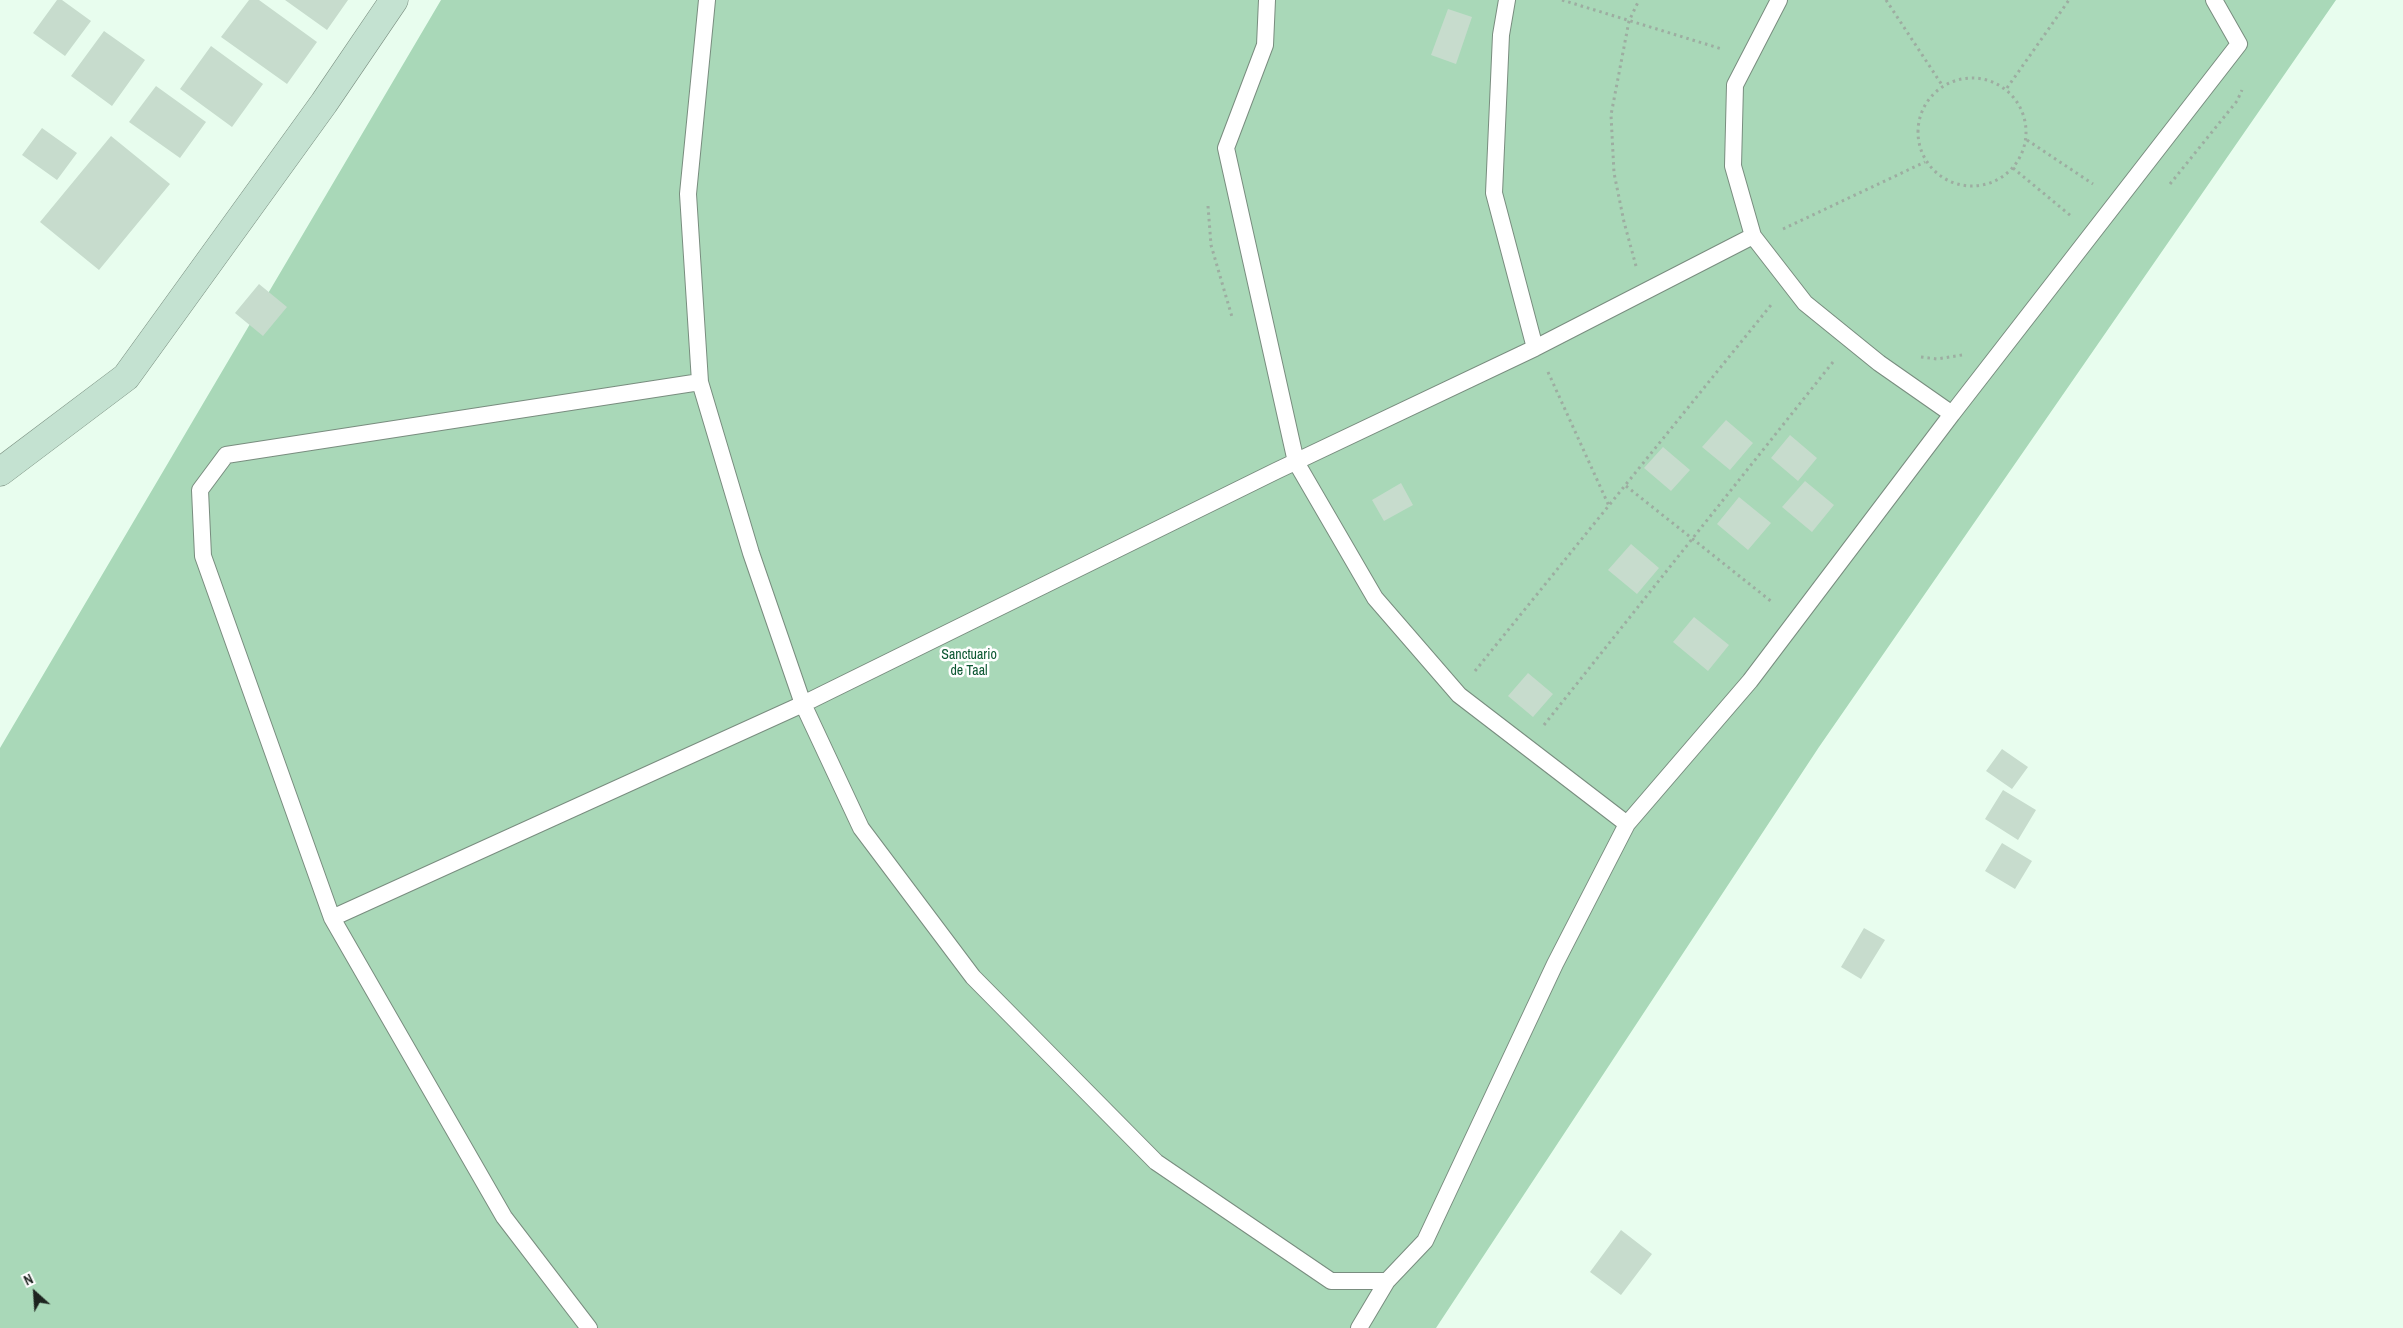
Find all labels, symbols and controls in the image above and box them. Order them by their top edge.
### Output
park label: Sanctuario de Taal [941,647,997,680]
north arrow [10,1268,60,1318]
text: N [21,1270,36,1289]

